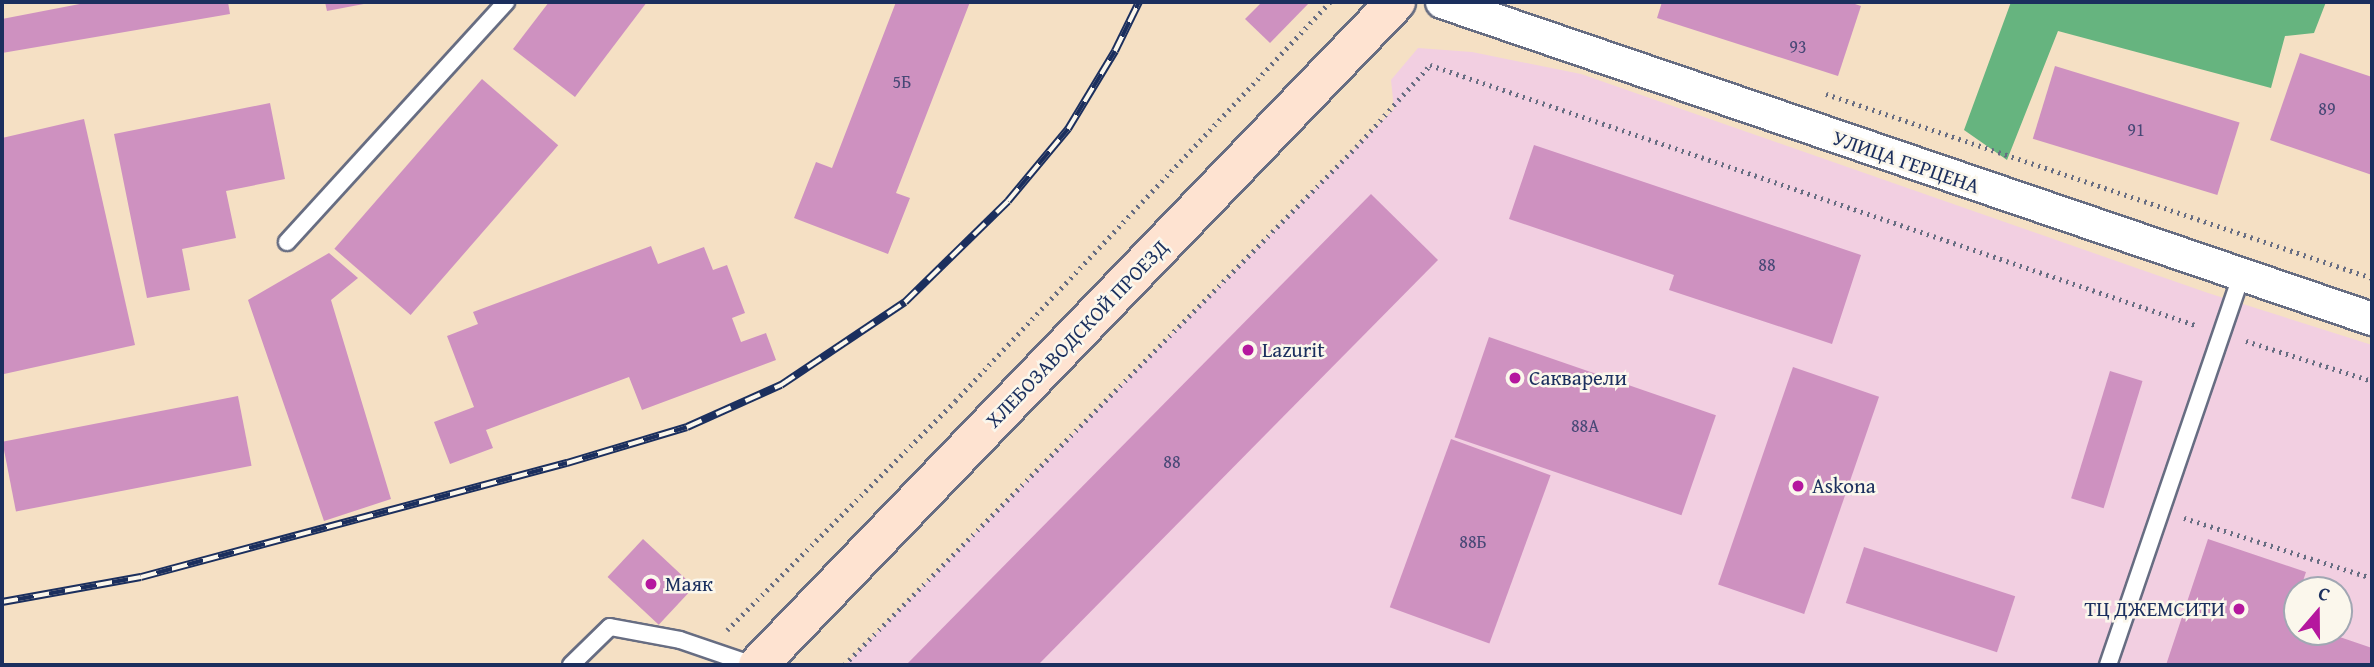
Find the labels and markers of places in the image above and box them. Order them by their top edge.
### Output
place label: Lazurit [1262,337,1325,363]
marker: Lazurit [1240,342,1256,358]
place label: Сакварели [1529,365,1627,391]
marker: Сакварели [1507,370,1523,386]
place label: Askona [1812,473,1876,499]
marker: Askona [1790,478,1806,494]
place label: Маяк [665,571,713,597]
marker: Маяк [643,576,659,592]
place label: ТЦ ДЖЕМСИТИ [2084,596,2225,622]
marker: ТЦ ДЖЕМСИТИ [2231,601,2247,617]

